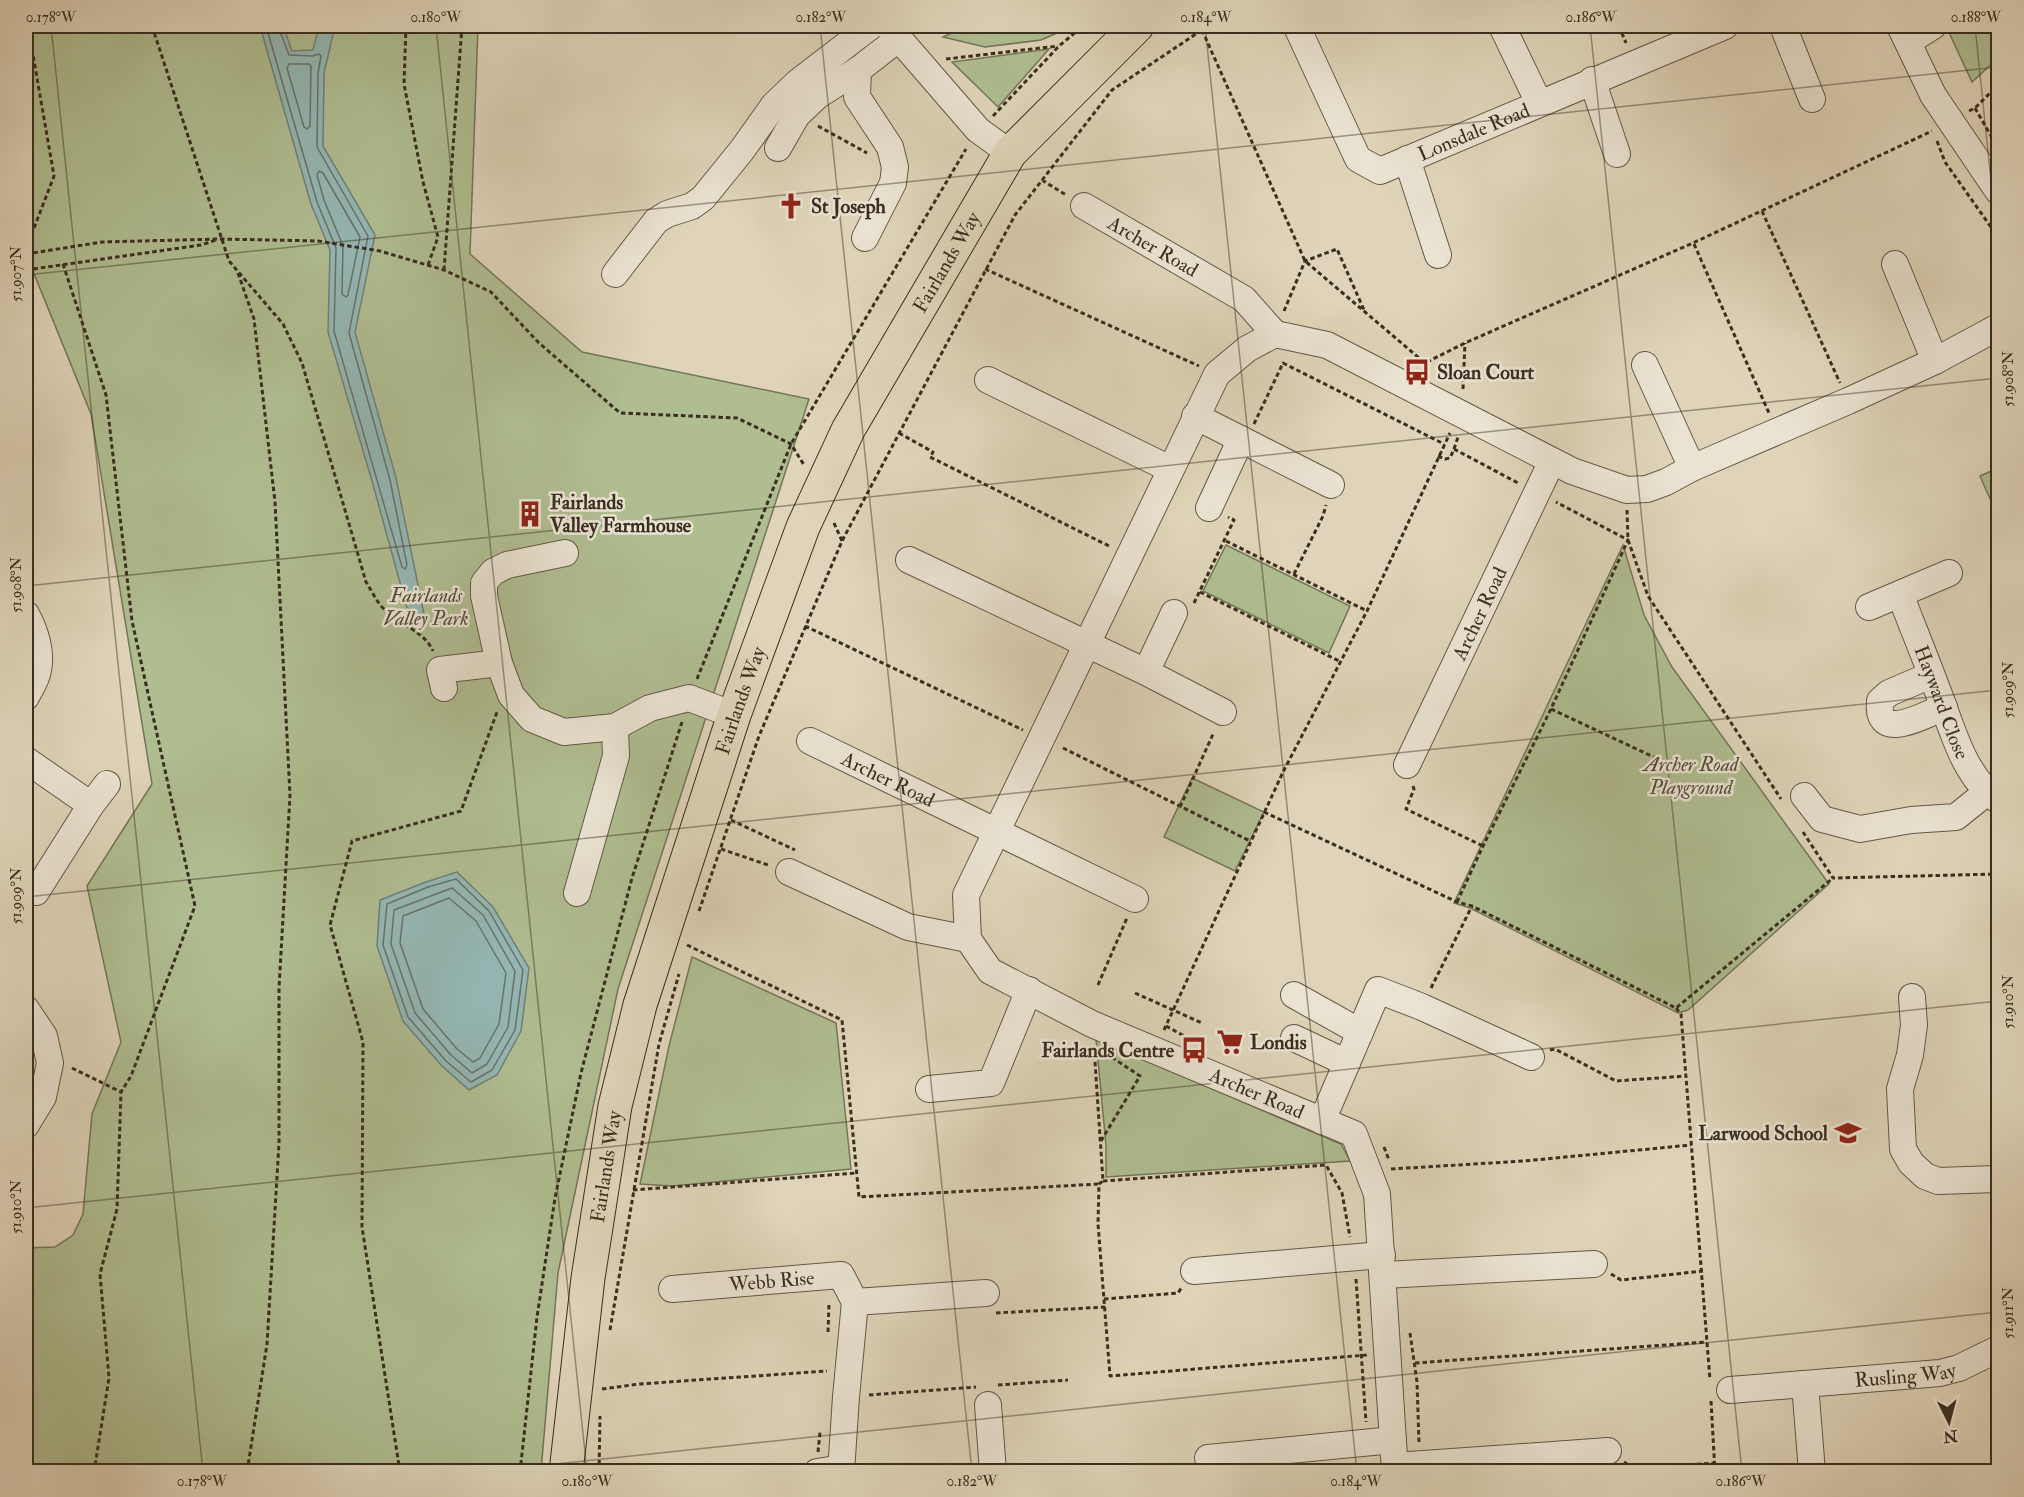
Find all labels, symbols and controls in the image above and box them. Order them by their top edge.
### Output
text: 0.178°W [26,8,77,27]
text: 0.180°W [410,8,462,27]
text: 0.182°W [795,8,847,27]
text: 0.184°W [1180,8,1233,27]
text: 0.186°W [1565,8,1617,27]
text: 0.188°W [1951,8,2002,27]
street label: Lonsdale Road [1414,97,1534,167]
church icon: St Joseph [776,191,806,221]
place label: St Joseph [811,194,886,220]
street label: Fairlands Way [907,206,987,317]
street label: Archer Road [1102,210,1203,283]
text: 51.907°N [7,246,26,302]
text: 51.908°N [1999,350,2018,407]
bus stop icon: Sloan Court [1402,357,1432,387]
place label: Sloan Court [1437,360,1535,385]
place label: Fairlands Valley Farmhouse [549,490,692,539]
building icon: Fairlands Valley Farmhouse [515,499,545,529]
text: 51.908°N [7,556,26,613]
street label: Archer Road [1446,563,1513,665]
park label: Fairlands Valley Park [383,583,469,631]
street label: Fairlands Way [710,642,772,758]
street label: Hayward Close [1908,642,1975,763]
text: 51.909°N [1999,661,2018,718]
street label: Archer Road [836,746,939,813]
park label: Archer Road Playground [1642,752,1740,800]
text: 51.909°N [7,867,26,924]
text: 51.910°N [1999,974,2018,1029]
supermarket icon: Londis [1215,1027,1245,1057]
place label: Londis [1250,1030,1307,1055]
bus stop icon: Fairlands Centre [1179,1035,1209,1065]
place label: Fairlands Centre [1041,1038,1175,1063]
street label: Archer Road [1205,1062,1308,1125]
street label: Fairlands Way [585,1108,627,1224]
school or university icon: Larwood School [1833,1118,1863,1148]
place label: Larwood School [1698,1121,1829,1146]
text: 51.910°N [7,1179,26,1234]
street label: Webb Rise [727,1265,815,1297]
text: 51.911°N [1999,1286,2018,1339]
street label: Rusling Way [1854,1357,1960,1393]
north arrow [1919,1392,1979,1452]
text: N [1942,1425,1960,1447]
text: 0.178°W [177,1472,228,1491]
text: 0.180°W [561,1472,613,1491]
text: 0.182°W [946,1472,998,1491]
text: 0.184°W [1330,1472,1383,1491]
text: 0.186°W [1715,1472,1767,1491]

